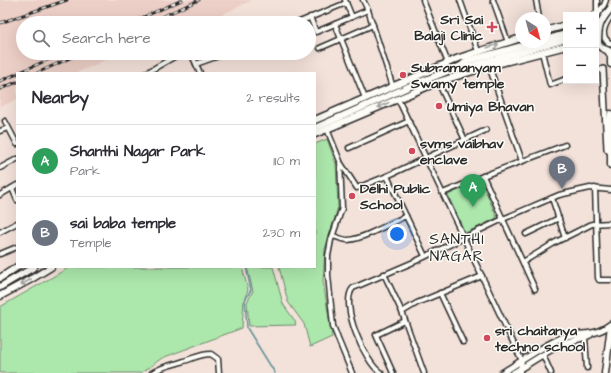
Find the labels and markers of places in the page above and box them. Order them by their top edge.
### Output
place label: Sri Sai Balaji Clinic [414,10,484,46]
marker: Sri Sai Balaji Clinic [486,21,498,33]
place label: Subramanyam Swamy temple [410,58,505,94]
marker: Subramanyam Swamy temple [398,70,408,80]
place label: Umiya Bhavan [447,97,534,117]
marker: Umiya Bhavan [434,101,444,111]
place label: svms vaibhav enclave [420,134,504,170]
marker: svms vaibhav enclave [407,146,417,156]
pin: B [549,156,575,189]
pin: A [460,174,486,207]
place label: Delhi Public School [359,179,431,215]
marker: Delhi Public School [347,191,357,201]
place label: sri chaitanya techno school [494,321,586,357]
marker: sri chaitanya techno school [482,333,492,343]

